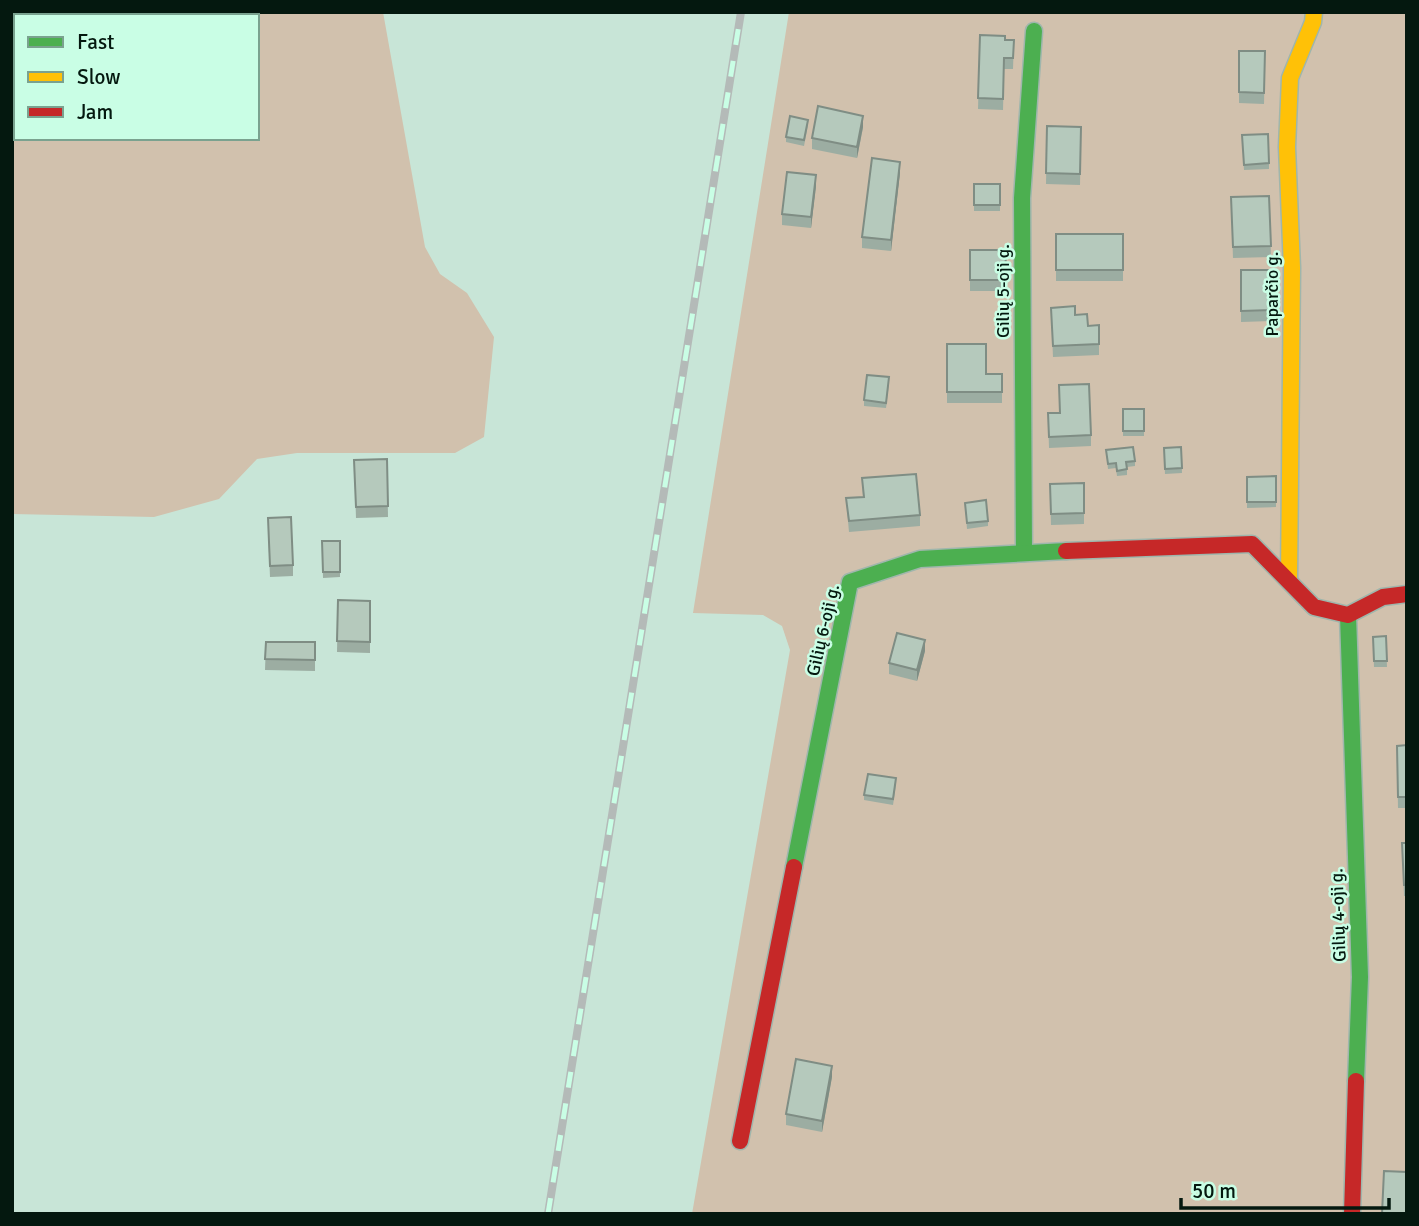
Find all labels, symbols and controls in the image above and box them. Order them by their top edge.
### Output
legend [14,14,259,140]
text: Fast [77,29,114,55]
text: Slow [77,64,121,90]
text: Jam [77,99,113,125]
street label: Gilių 5-oji g. [992,244,1014,338]
street label: Paparčio g. [1261,252,1283,337]
street label: Gilių 6-oji g. [802,582,844,678]
street label: Gilių 4-oji g. [1325,868,1351,962]
scale bar [1181,1166,1389,1210]
text: 50 m [1192,1178,1236,1204]

